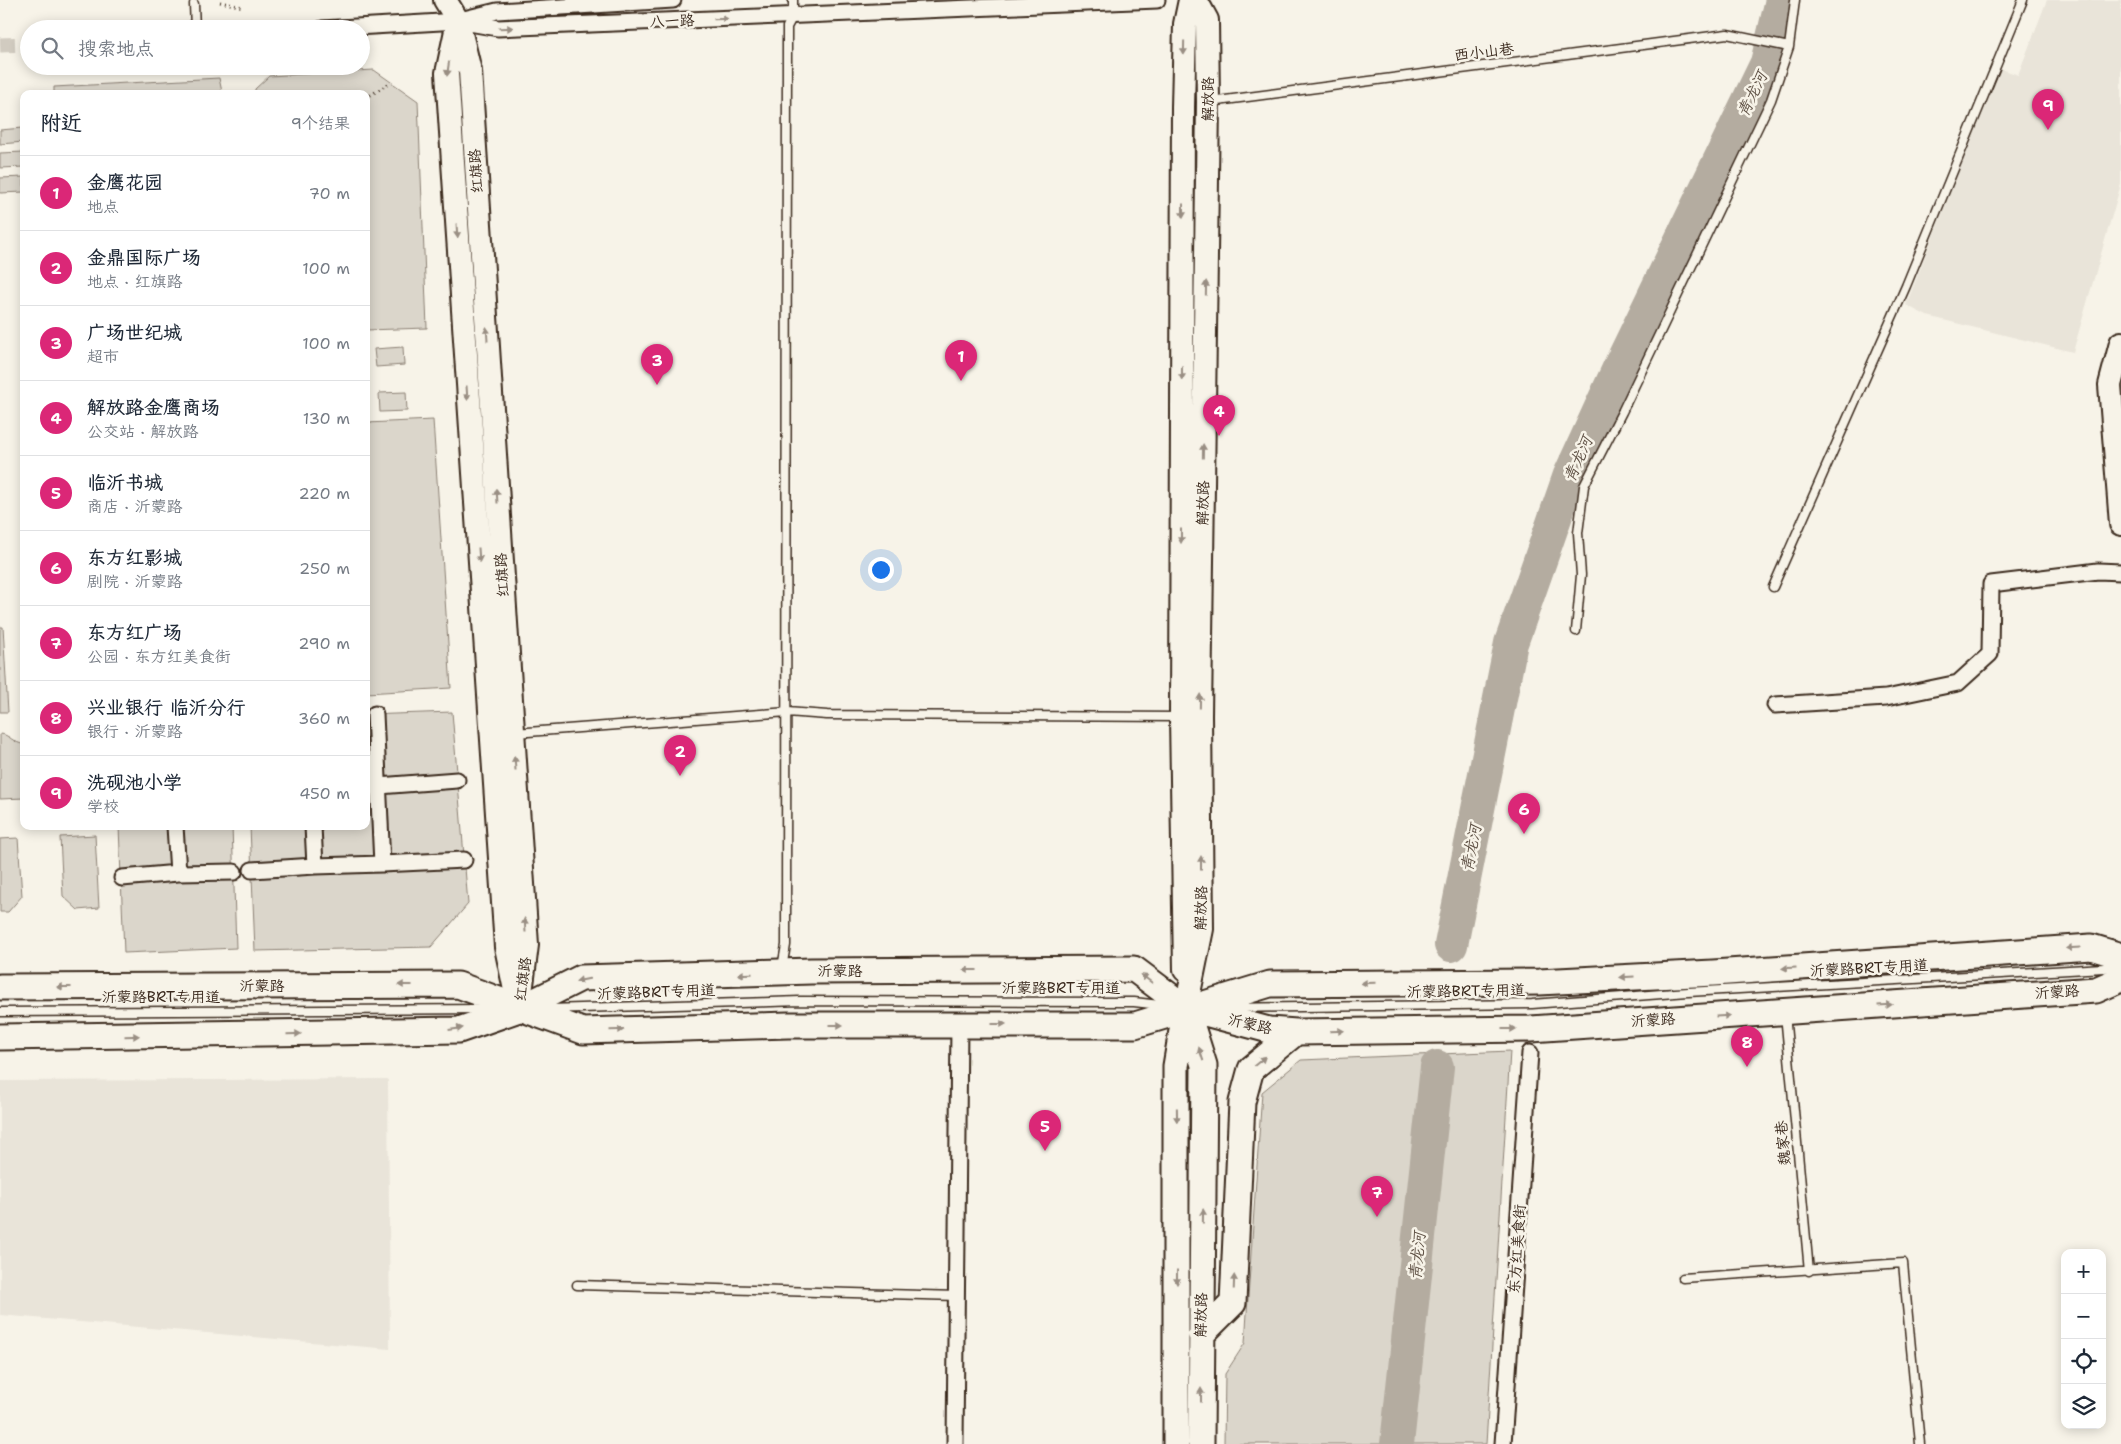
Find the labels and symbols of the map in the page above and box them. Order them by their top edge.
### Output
street label: 八一路 [649,10,695,32]
one-way arrow [713,15,729,23]
one-way arrow [498,23,514,31]
street label: 西小山巷 [1453,38,1515,66]
one-way arrow [1180,41,1188,57]
one-way arrow [444,61,452,77]
water label: 青龙河 [1732,65,1773,120]
street label: 解放路 [1198,76,1218,122]
pin: 9 [2032,89,2064,130]
street label: 红旗路 [464,148,488,194]
one-way arrow [1179,203,1187,219]
one-way arrow [453,223,461,239]
one-way arrow [1202,280,1210,296]
one-way arrow [482,326,490,342]
pin: 1 [945,340,977,381]
pin: 3 [641,344,673,385]
one-way arrow [1178,365,1186,381]
one-way arrow [464,385,472,401]
pin: 4 [1203,395,1235,436]
water label: 青龙河 [1559,430,1599,485]
one-way arrow [1199,442,1207,458]
street label: 解放路 [1193,480,1213,526]
one-way arrow [493,488,501,504]
one-way arrow [1177,528,1185,544]
one-way arrow [475,547,483,563]
street label: 红旗路 [490,552,514,598]
your location [868,557,894,583]
one-way arrow [1196,692,1204,708]
pin: 2 [664,735,696,776]
one-way arrow [510,755,518,771]
pin: 6 [1508,793,1540,834]
water label: 青龙河 [1456,820,1486,874]
one-way arrow [1197,855,1205,871]
street label: 解放路 [1191,885,1211,931]
one-way arrow [521,917,529,933]
one-way arrow [2065,945,2081,953]
street label: 红旗路 [510,955,536,1003]
street label: 沂蒙路BRT专用道 [1809,955,1929,981]
street label: 沂蒙路 [817,961,863,981]
one-way arrow [1781,964,1797,972]
one-way arrow [962,966,978,974]
one-way arrow [737,970,753,978]
one-way arrow [1140,974,1154,984]
one-way arrow [1619,974,1635,982]
street label: 沂蒙路 [239,976,285,996]
one-way arrow [575,976,591,984]
street label: 沂蒙路BRT专用道 [1002,978,1120,998]
one-way arrow [1359,979,1375,987]
street label: 沂蒙路BRT专用道 [596,980,716,1004]
street label: 沂蒙路BRT专用道 [1407,980,1525,1002]
street label: 沂蒙路 [2034,980,2080,1004]
one-way arrow [397,981,413,989]
one-way arrow [56,983,72,991]
street label: 沂蒙路BRT专用道 [102,987,220,1007]
one-way arrow [1877,1001,1893,1009]
street label: 沂蒙路 [1630,1008,1676,1032]
street label: 沂蒙路 [1226,1009,1274,1039]
one-way arrow [1715,1011,1731,1019]
one-way arrow [991,1020,1007,1028]
one-way arrow [829,1021,845,1029]
one-way arrow [449,1025,465,1033]
one-way arrow [1501,1025,1517,1033]
one-way arrow [609,1026,625,1034]
one-way arrow [1329,1026,1345,1034]
pin: 8 [1731,1026,1763,1067]
one-way arrow [286,1030,302,1038]
one-way arrow [124,1032,140,1040]
one-way arrow [1197,1047,1204,1062]
one-way arrow [1254,1056,1267,1067]
one-way arrow [1173,1107,1181,1123]
pin: 5 [1029,1110,1061,1151]
street label: 魏家巷 [1771,1120,1795,1166]
pin: 7 [1361,1176,1393,1217]
street label: 东方红美食街 [1504,1203,1530,1295]
one-way arrow [1199,1208,1207,1224]
water label: 青龙河 [1404,1228,1430,1281]
one-way arrow [1173,1269,1181,1285]
one-way arrow [1231,1274,1239,1290]
street label: 解放路 [1191,1292,1211,1338]
one-way arrow [1197,1387,1205,1403]

